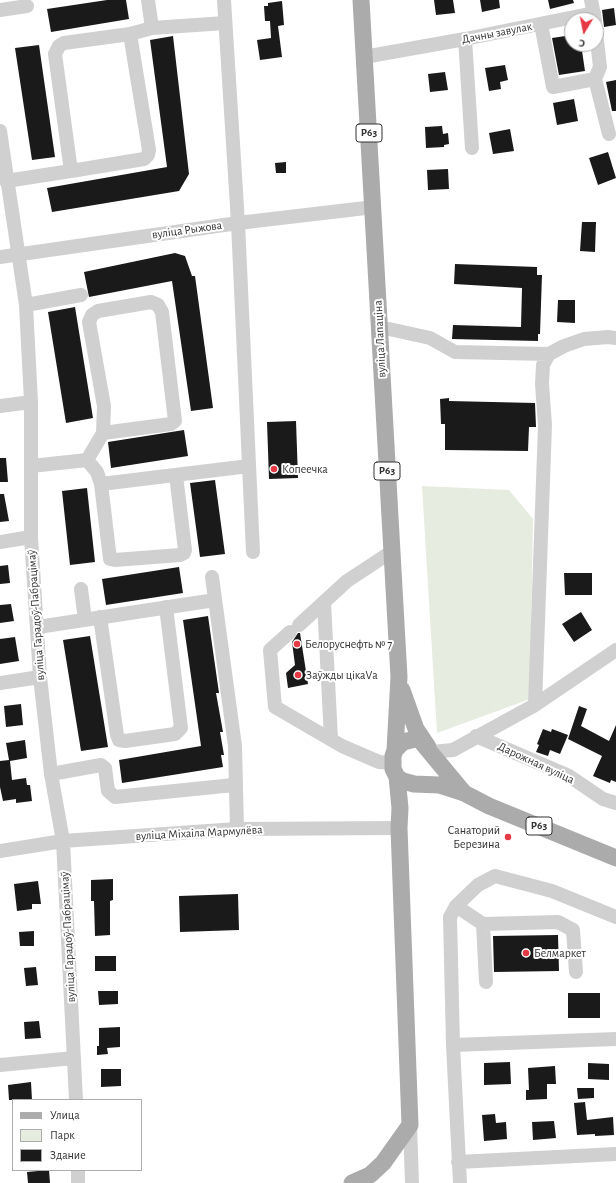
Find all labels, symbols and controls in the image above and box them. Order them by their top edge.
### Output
north arrow [564,12,604,52]
street label: Дачны завулак [461,19,533,47]
text: С [578,37,586,49]
road number: Р63 [356,124,382,142]
street label: вуліца Рыжова [151,218,223,242]
street label: вуліца Лапаціна [371,300,389,378]
place label: Копеечка [282,462,328,476]
road number: Р63 [374,462,400,480]
marker: Копеечка [269,464,279,474]
street label: вуліца Гарадоў-Пабрацімаў [24,549,48,681]
place label: Белоруснефть № 7 [305,637,392,651]
marker: Белоруснефть № 7 [292,639,302,649]
place label: Заўжды цікаVа [306,668,378,682]
marker: Заўжды цікаVа [293,670,303,680]
street label: Дарожная вуліца [495,739,577,787]
road number: Р63 [526,817,552,835]
street label: вуліца Міхаіла Мармулёва [135,822,263,844]
place label: Санаторий Березина [448,823,500,851]
marker: Санаторий Березина [503,832,513,842]
street label: вуліца Гарадоў-Пабрацімаў [57,871,79,1003]
place label: Белмаркет [534,946,586,960]
marker: Белмаркет [521,948,531,958]
legend [12,1099,142,1171]
text: Улица [50,1109,80,1121]
text: Парк [50,1129,75,1141]
text: Здание [50,1149,86,1161]

